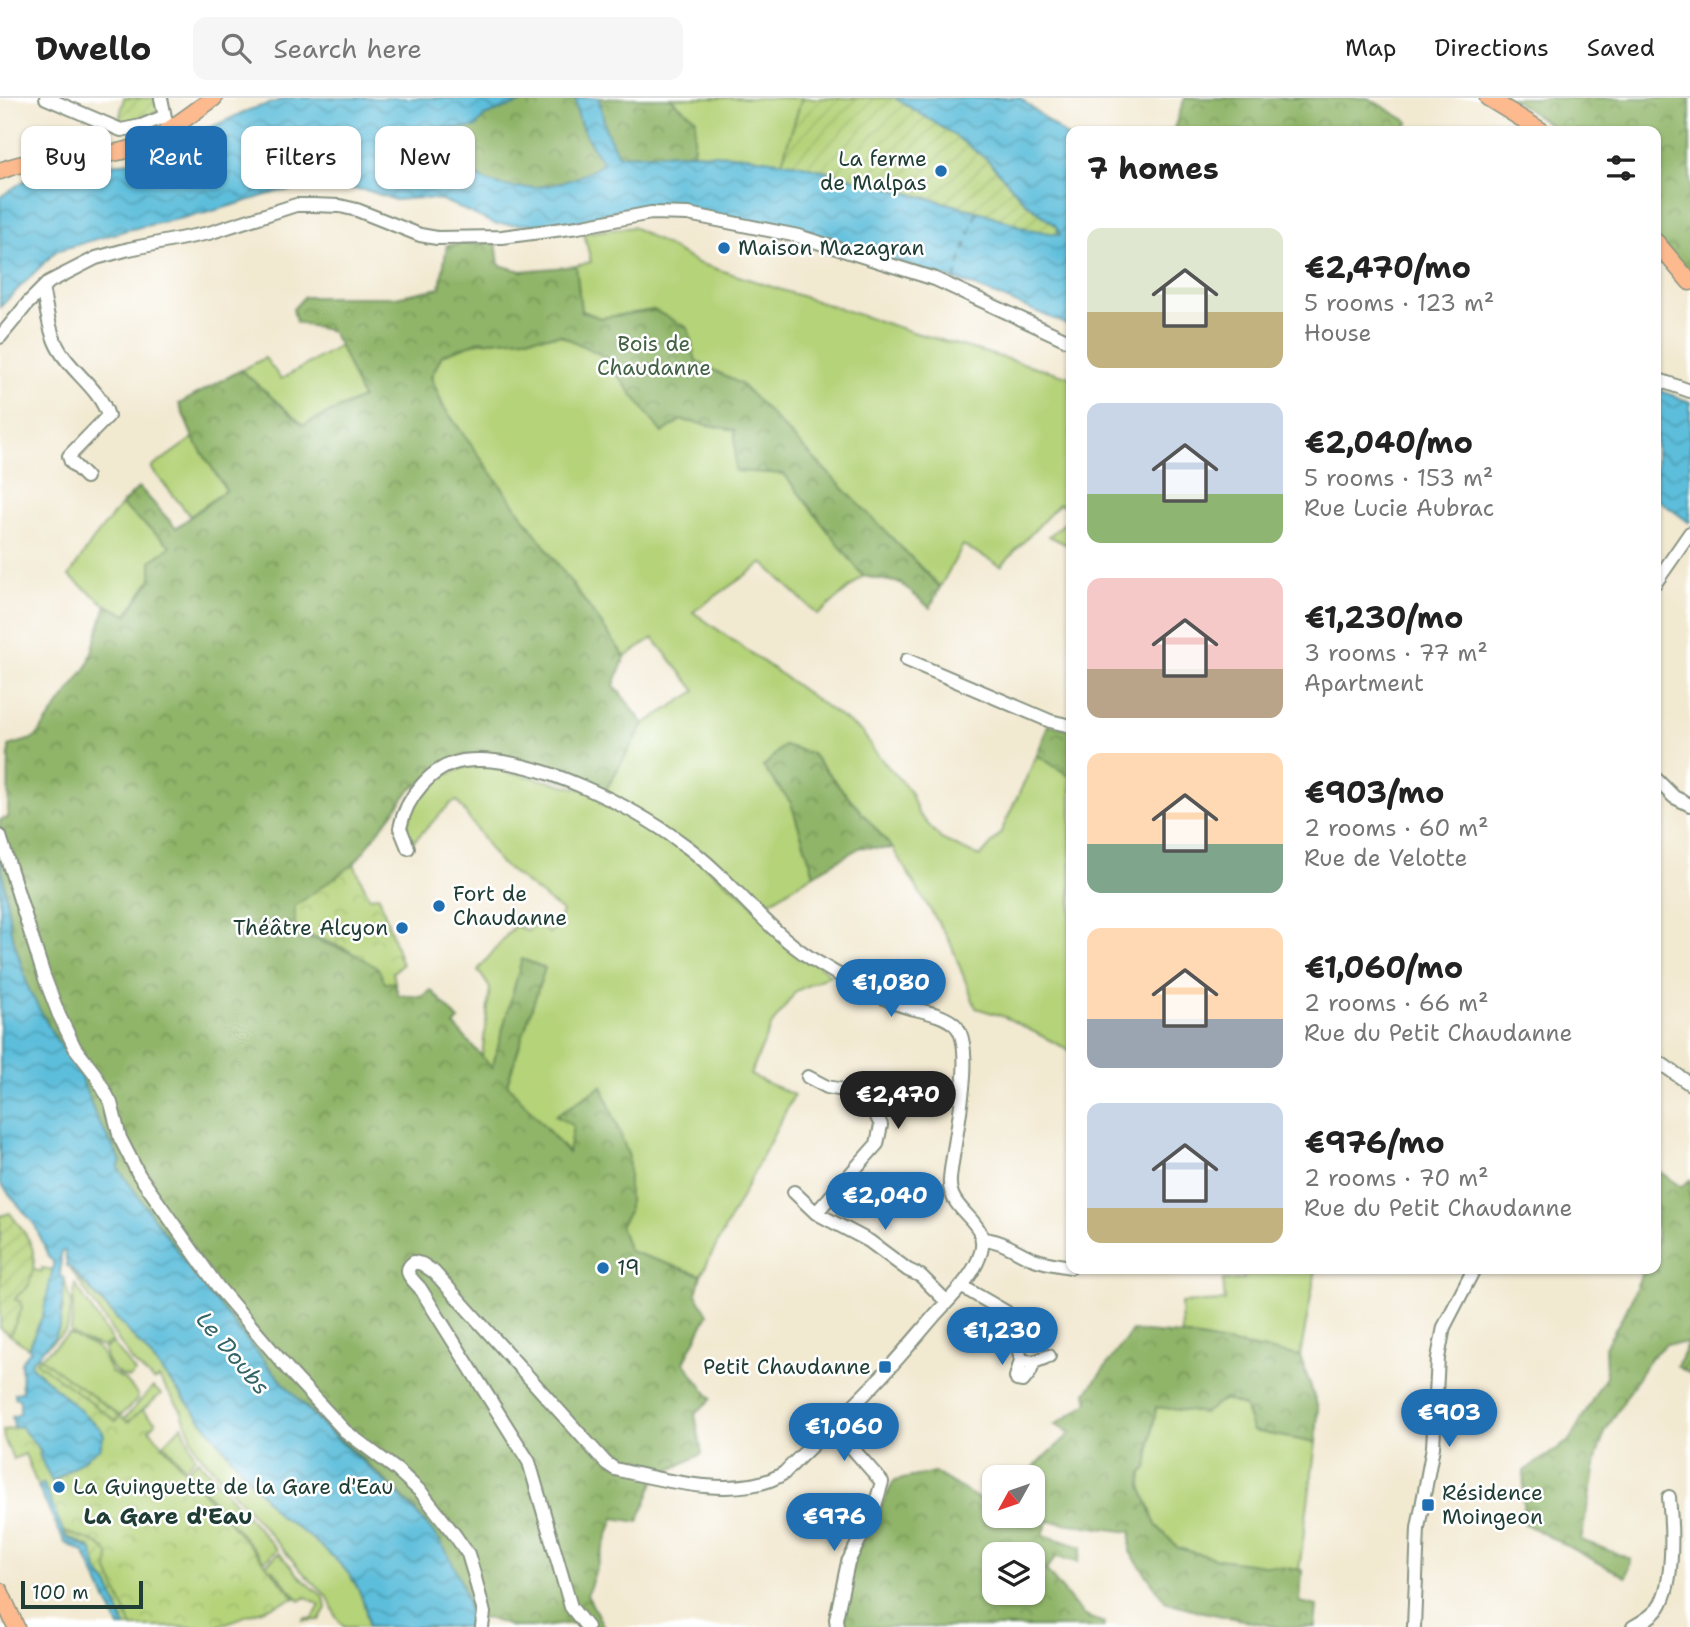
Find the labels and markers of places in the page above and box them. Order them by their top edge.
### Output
place label: La ferme de Malpas [820,145,927,197]
marker: La ferme de Malpas [933,163,949,179]
place label: Maison Mazagran [738,234,924,262]
marker: Maison Mazagran [716,240,732,256]
place label: Fort de Chaudanne [453,880,567,932]
marker: Fort de Chaudanne [431,898,447,914]
place label: Théâtre Alcyon [233,914,388,942]
marker: Théâtre Alcyon [394,920,410,936]
pin: €1,080 [834,960,948,1019]
pin: €2,470 [841,1072,955,1131]
pin: €2,040 [828,1172,942,1232]
place label: 19 [617,1254,640,1282]
marker: 19 [595,1260,611,1276]
pin: €1,230 [945,1308,1059,1367]
place label: Petit Chaudanne [703,1353,871,1381]
marker: Petit Chaudanne [877,1359,893,1375]
pin: €903 [1408,1390,1490,1449]
pin: €1,060 [787,1404,901,1463]
place label: La Guinguette de la Gare d'Eau [73,1473,393,1501]
marker: La Guinguette de la Gare d'Eau [51,1479,67,1495]
place label: Résidence Moingeon [1442,1479,1543,1531]
pin: €976 [793,1494,875,1553]
marker: Résidence Moingeon [1420,1497,1436,1513]

